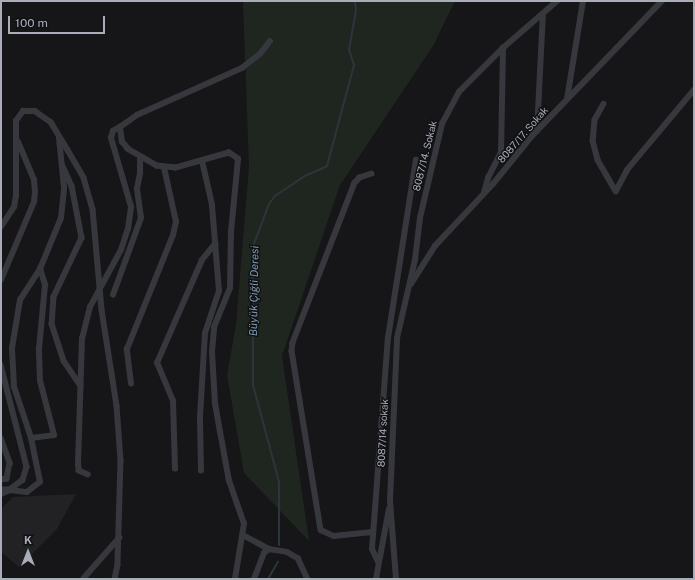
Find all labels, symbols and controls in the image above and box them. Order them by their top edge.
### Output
scale bar [10,8,107,34]
text: 100 m [15,16,48,30]
street label: 8087/17. Sokak [495,104,551,166]
street label: 8087/14. Sokak [410,119,440,193]
water label: Büyük Çiğli Deresi [247,246,261,336]
street label: 8087/14 sokak [375,399,391,467]
north arrow [8,532,48,572]
text: K [24,534,32,546]

